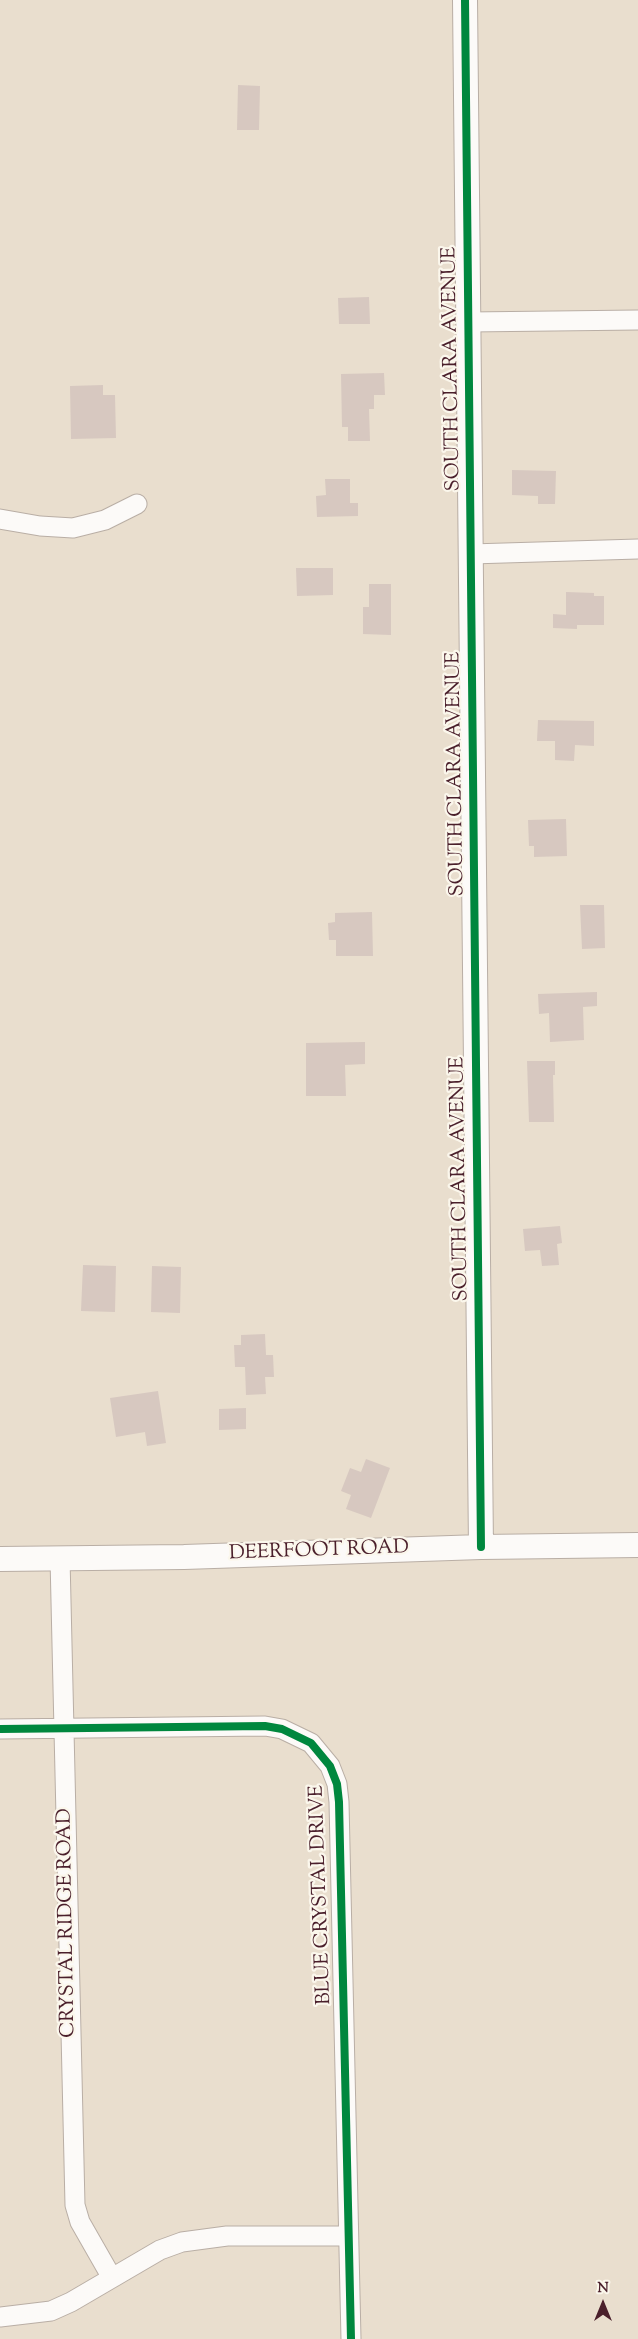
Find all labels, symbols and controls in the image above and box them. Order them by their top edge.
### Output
street label: SOUTH CLARA AVENUE [439,246,467,492]
street label: SOUTH CLARA AVENUE [443,651,471,897]
street label: SOUTH CLARA AVENUE [447,1056,475,1302]
street label: DEERFOOT ROAD [229,1537,409,1567]
street label: BLUE CRYSTAL DRIVE [306,1785,338,2005]
street label: CRYSTAL RIDGE ROAD [54,1808,82,2038]
north arrow [578,2279,628,2329]
text: N [597,2279,609,2299]

